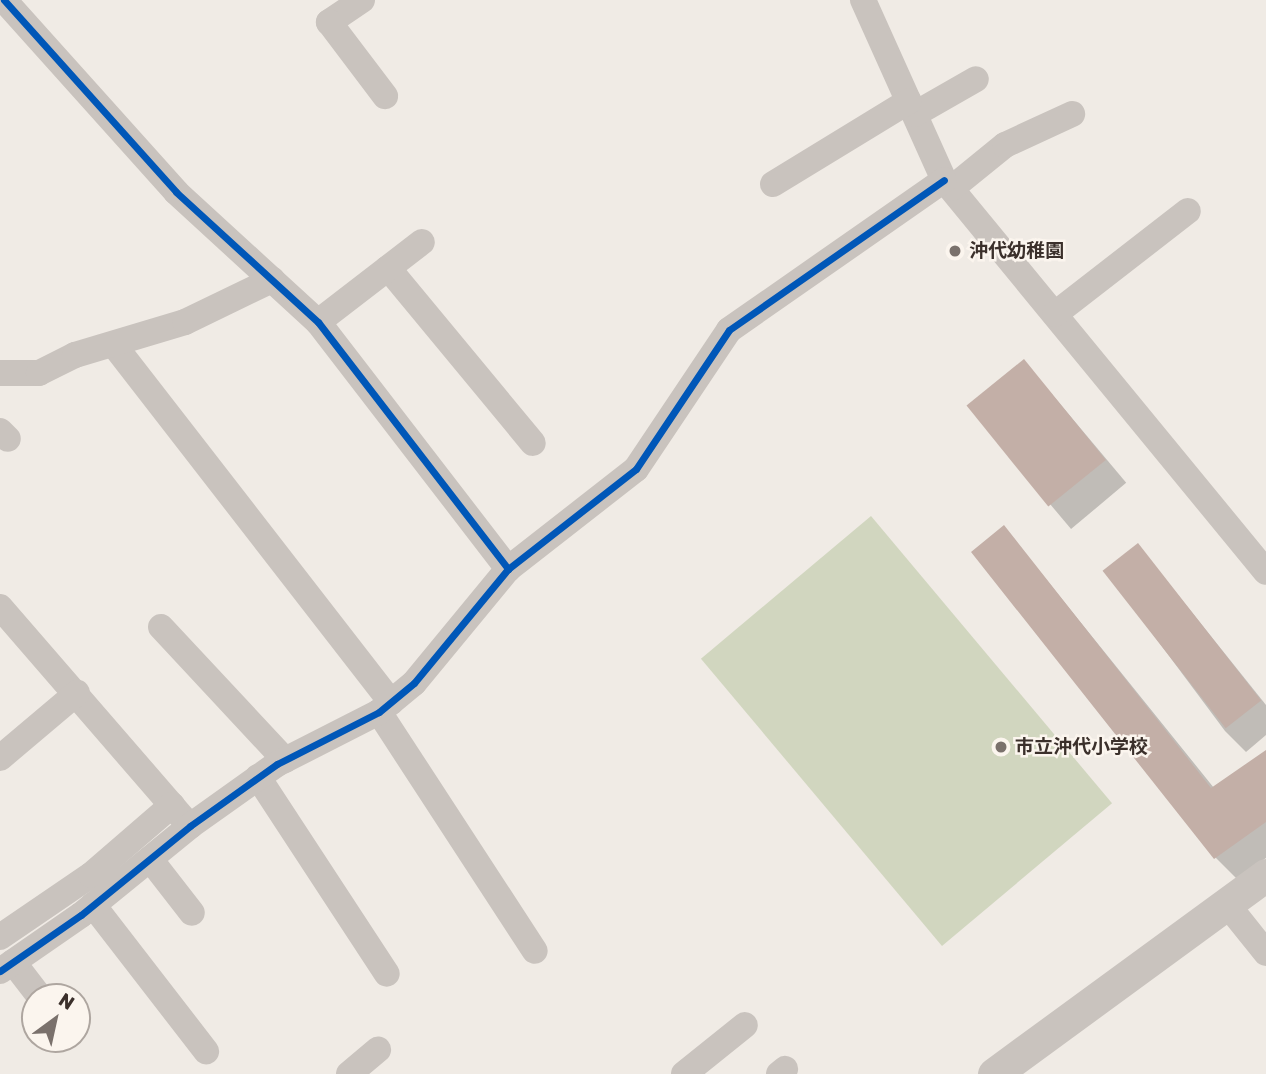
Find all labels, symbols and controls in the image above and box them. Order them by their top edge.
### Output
place label: 沖代幼稚園 [969,240,1064,262]
marker: 沖代幼稚園 [947,243,963,259]
place label: 市立沖代小学校 [1015,736,1148,758]
marker: 市立沖代小学校 [993,739,1009,755]
north arrow [21,983,91,1053]
text: N [55,988,79,1015]

